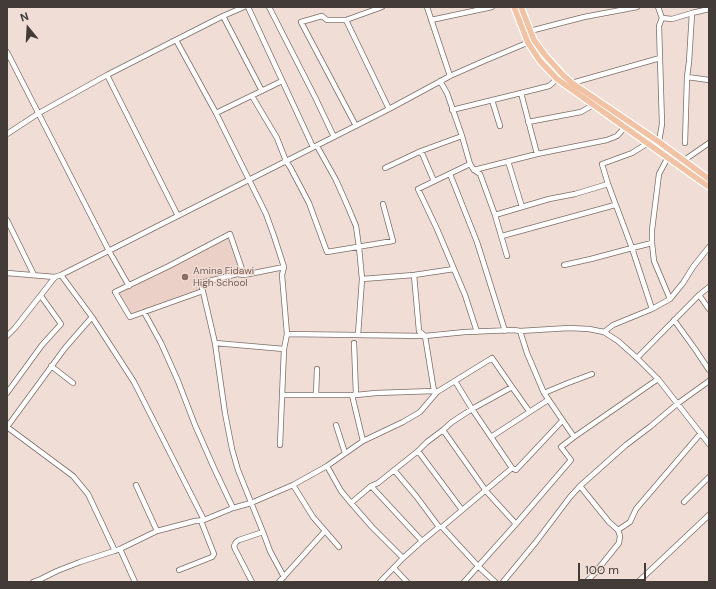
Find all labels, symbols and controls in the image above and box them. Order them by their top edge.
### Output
north arrow [8,8,48,48]
text: N [18,9,30,24]
place label: Amina Fidawi High School [193,265,254,288]
marker: Amina Fidawi High School [180,272,190,282]
scale bar [580,555,648,581]
text: 100 m [585,562,619,578]

